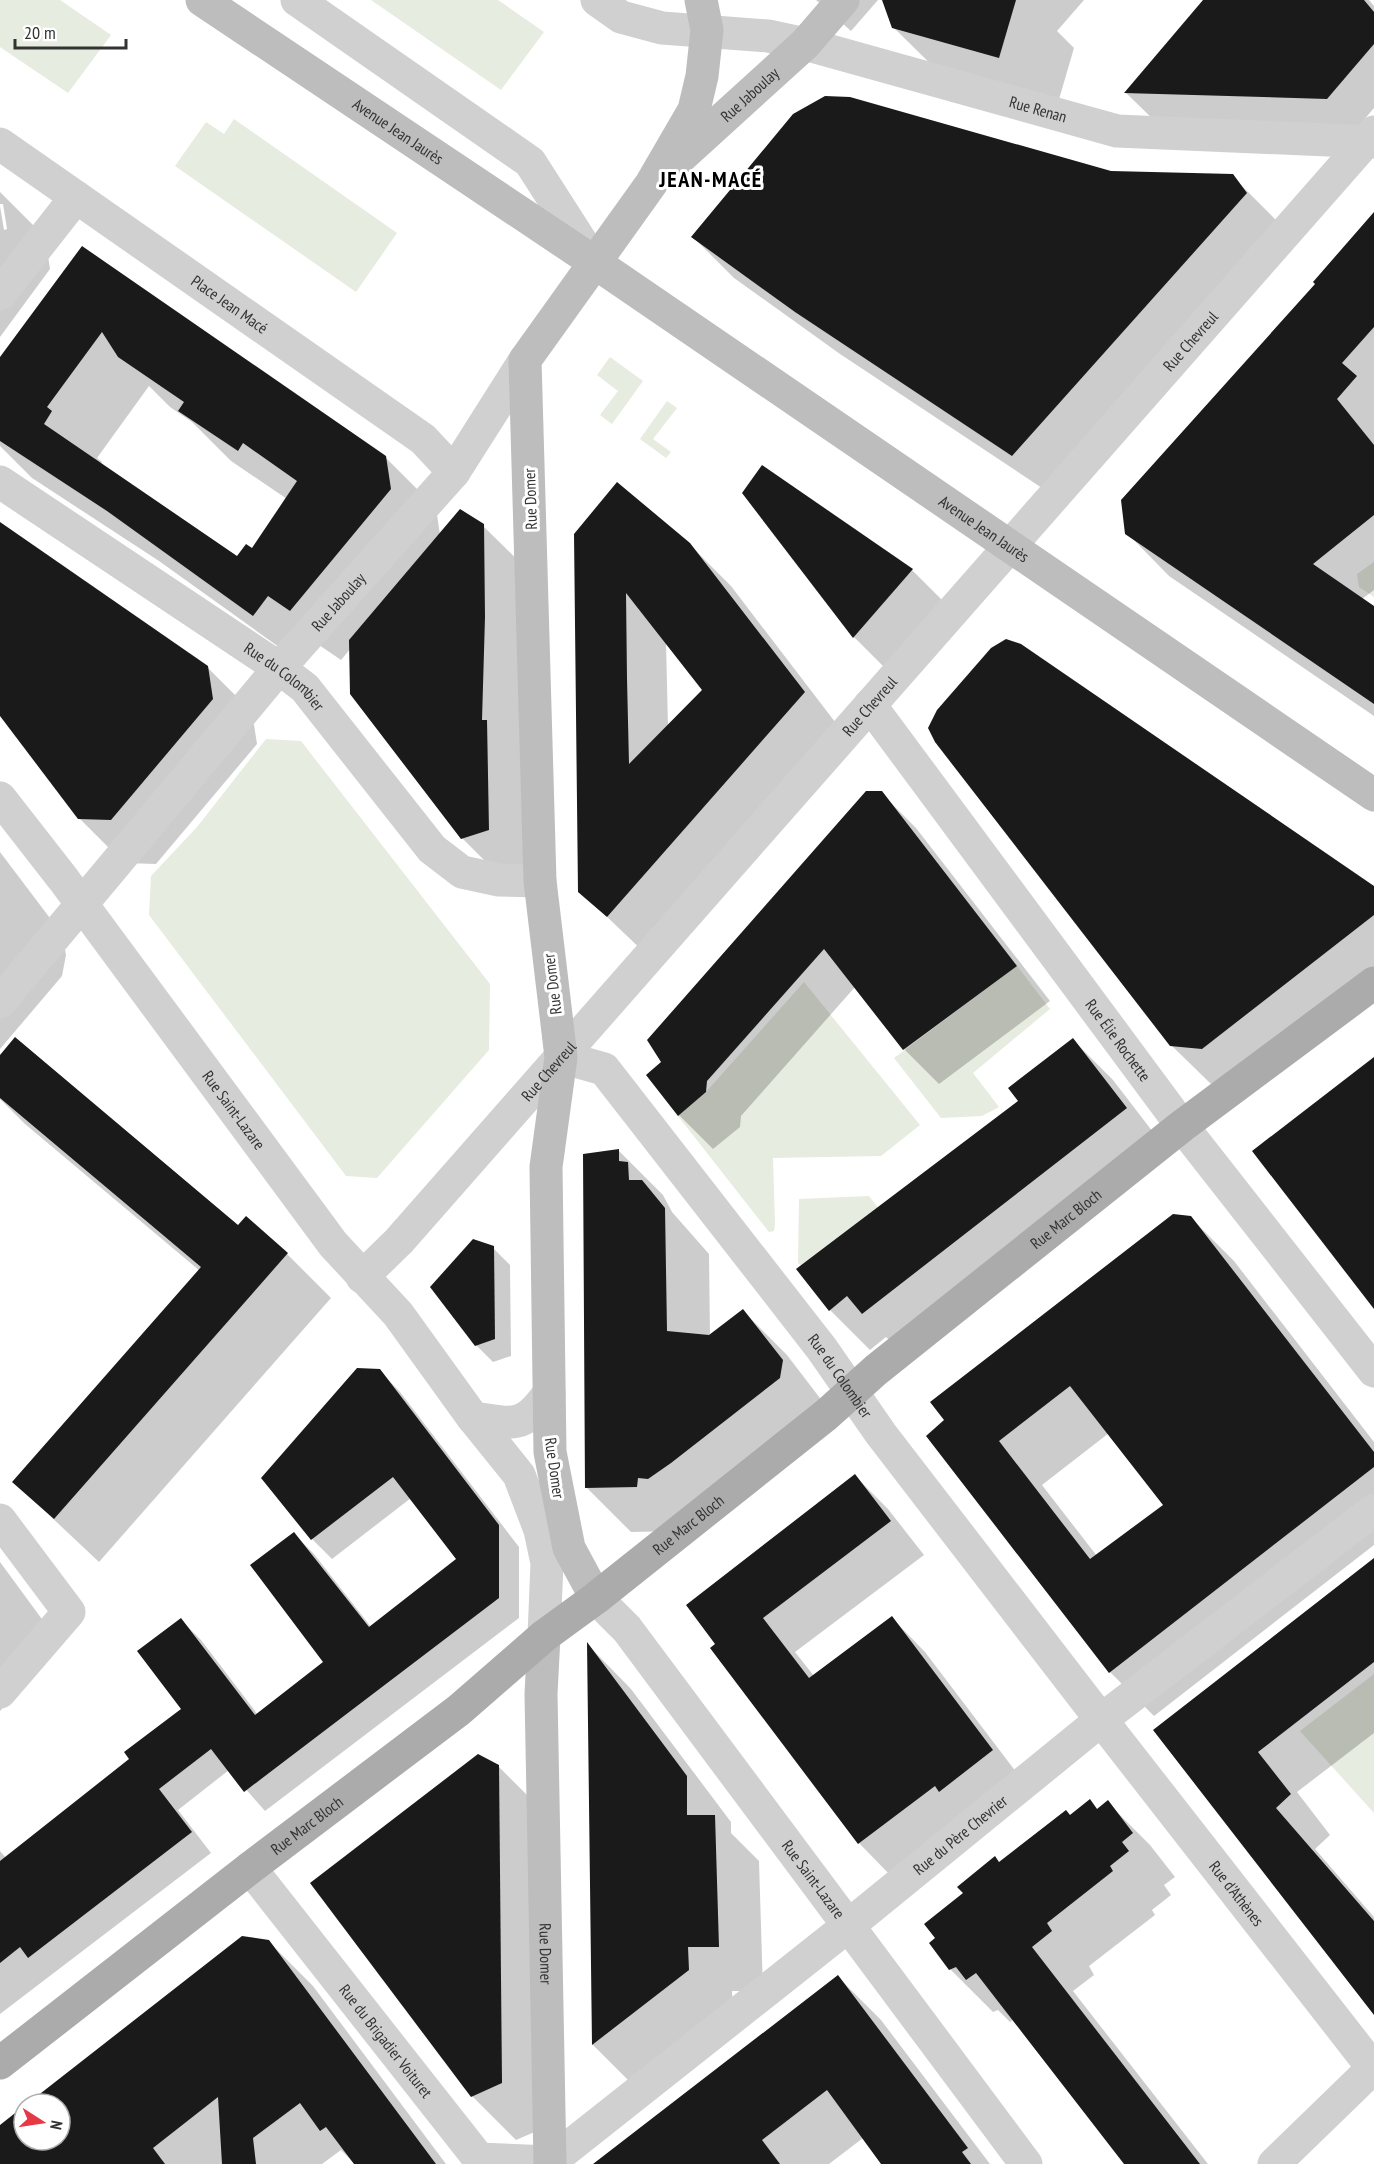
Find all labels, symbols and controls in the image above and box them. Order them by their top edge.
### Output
scale bar [15,12,126,50]
text: 20 m [24,21,56,44]
street label: Rue Jaboulay [716,63,783,126]
street label: Rue Renan [1007,91,1069,127]
street label: Avenue Jean Jaurès [349,94,447,169]
district label: JEAN-MACÉ [658,165,763,193]
street label: Place Jean Macé [188,271,272,338]
street label: Rue Chevreul [1159,307,1222,375]
street label: Rue Domer [519,467,541,530]
street label: Avenue Jean Jaurès [935,491,1033,566]
street label: Rue Jaboulay [307,568,370,635]
street label: Rue du Colombier [241,638,329,715]
street label: Rue Chevreul [838,672,901,740]
street label: Rue Domer [538,952,566,1016]
street label: Rue Élie Rochette [1081,995,1155,1085]
street label: Rue Chevreul [517,1037,580,1105]
street label: Rue Saint-Lazare [198,1067,270,1153]
street label: Rue Marc Bloch [1026,1184,1105,1253]
street label: Rue du Colombier [804,1330,877,1422]
street label: Rue Domer [541,1436,569,1500]
street label: Rue Marc Bloch [649,1490,728,1559]
street label: Rue du Père Chevrier [909,1790,1012,1879]
street label: Rue Marc Bloch [266,1791,347,1859]
street label: Rue Saint-Lazare [778,1836,849,1923]
street label: Rue d'Athènes [1205,1857,1268,1930]
street label: Rue Domer [535,1923,557,1985]
street label: Rue du Brigadier Voituret [335,1980,437,2102]
north arrow [12,2092,72,2152]
text: N [46,2119,67,2131]

